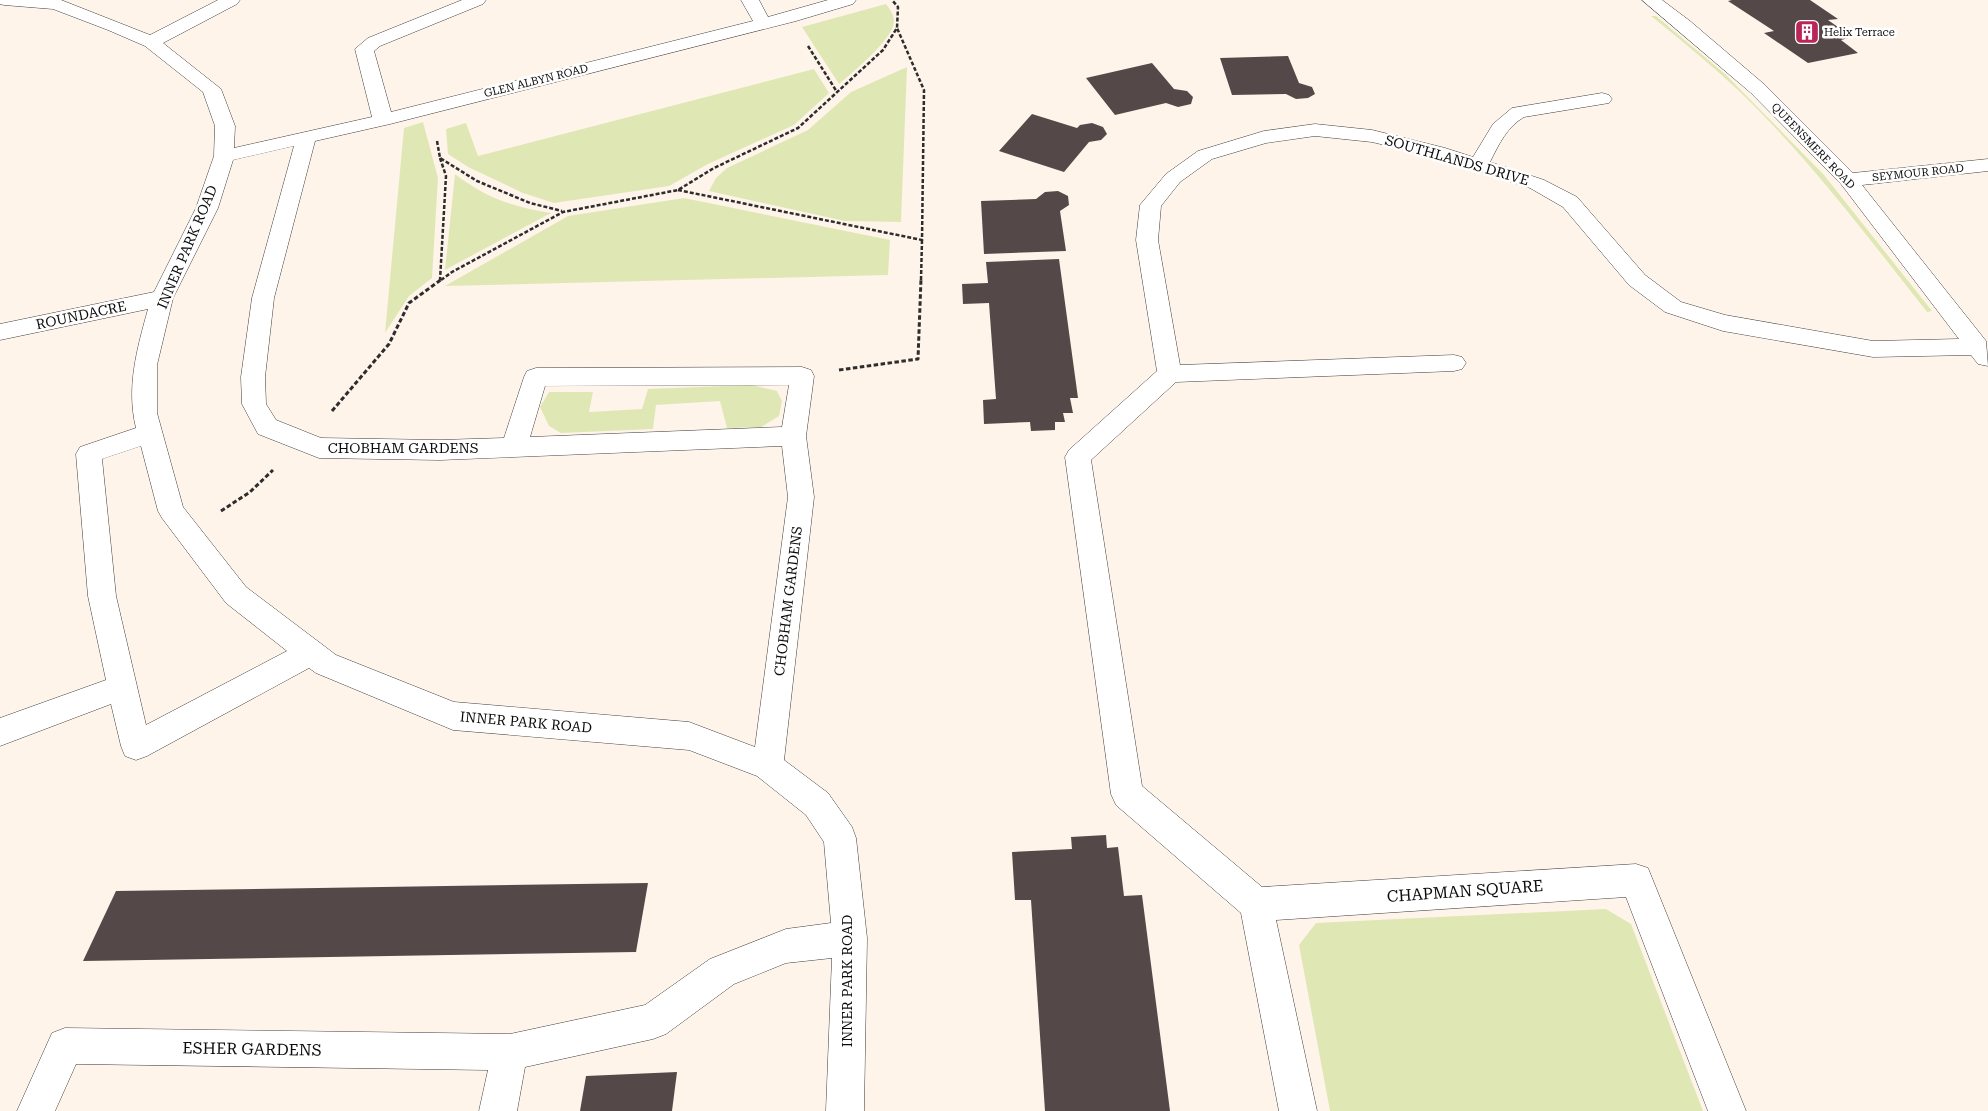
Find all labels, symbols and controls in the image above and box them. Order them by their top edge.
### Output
building icon: Helix Terrace [1794,19,1820,45]
place label: Helix Terrace [1824,26,1895,39]
street label: GLEN ALBYN ROAD [483,62,589,100]
street label: QUEENSMERE ROAD [1769,100,1857,192]
street label: SOUTHLANDS DRIVE [1383,132,1531,188]
street label: SEYMOUR ROAD [1872,162,1964,184]
street label: INNER PARK ROAD [154,183,220,311]
street label: ROUNDACRE [34,298,128,332]
street label: CHOBHAM GARDENS [328,440,479,456]
street label: CHOBHAM GARDENS [771,525,805,677]
street label: INNER PARK ROAD [459,708,593,736]
street label: CHAPMAN SQUARE [1386,876,1544,906]
street label: INNER PARK ROAD [839,914,855,1047]
street label: ESHER GARDENS [182,1038,322,1060]

